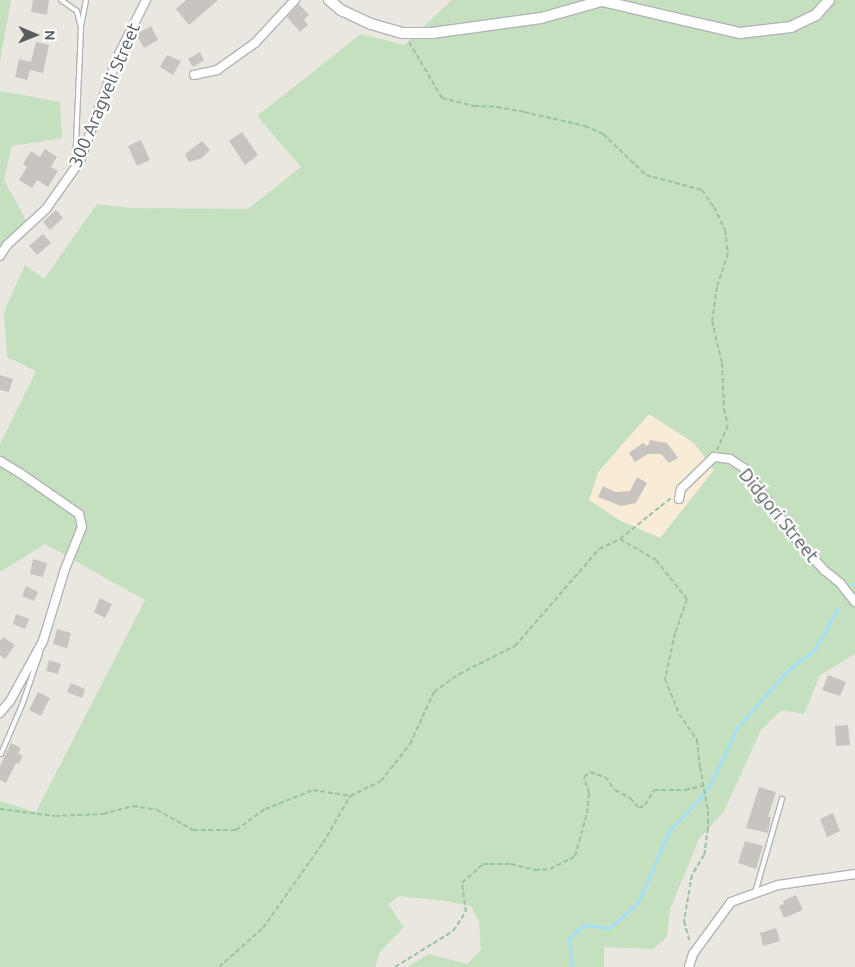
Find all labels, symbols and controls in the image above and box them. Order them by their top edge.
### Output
north arrow [10,10,60,60]
street label: 300 Aragveli Street [64,20,144,170]
text: N [42,30,58,41]
street label: Didgori Street [735,464,823,566]

